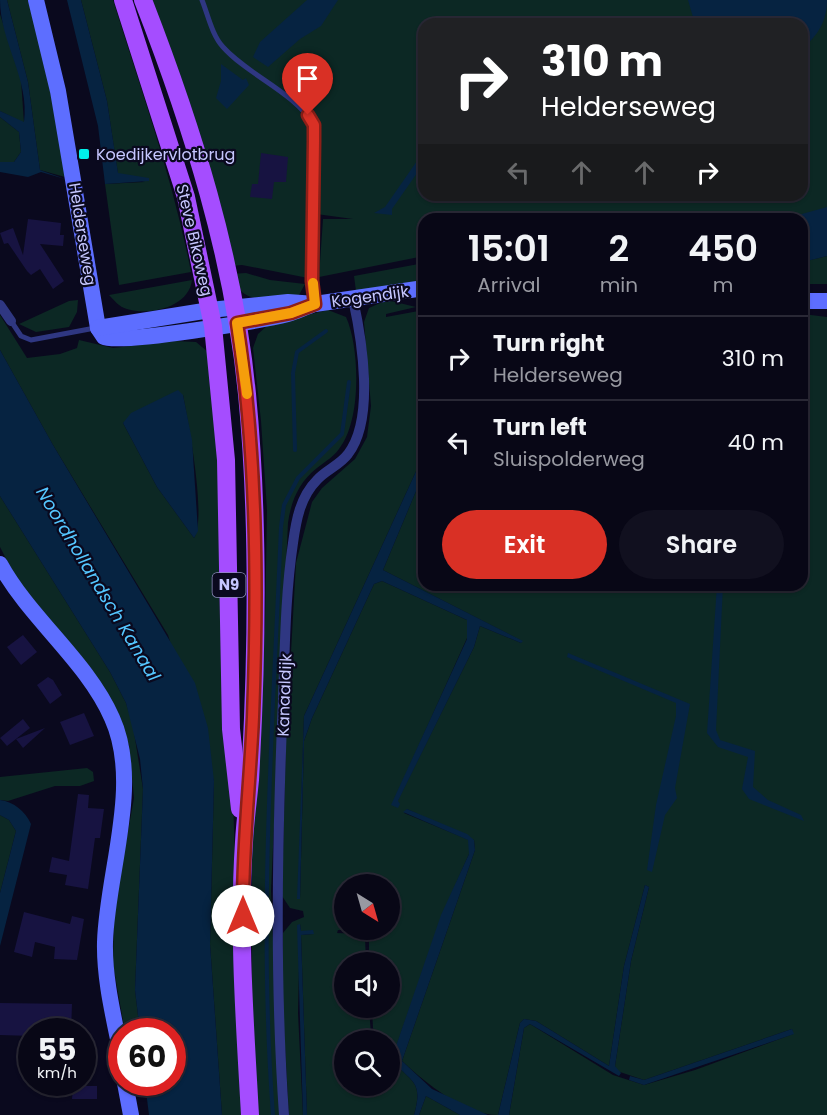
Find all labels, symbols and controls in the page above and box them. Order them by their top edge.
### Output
text: 310 m [541,32,663,91]
icon: right [442,42,520,120]
pin [282,53,333,115]
icon: arrive [291,62,324,95]
text: Helderseweg [541,88,716,125]
place label: Koedijkervlotbrug [96,143,235,166]
marker: Koedijkervlotbrug [77,147,91,161]
icon: left [502,156,535,189]
icon: ahead [565,156,598,189]
icon: ahead [628,156,661,189]
icon: right [691,156,724,189]
street label: Helderseweg [63,181,102,287]
street label: Steve Bikoweg [170,182,219,298]
text: 15:01 [468,223,550,274]
text: 2 [609,223,629,274]
text: 450 [688,223,758,274]
text: Arrival [477,271,540,299]
text: min [600,271,638,299]
text: m [713,271,733,299]
street label: Kogendijk [330,280,411,313]
text: Turn right [493,328,604,359]
icon: right [442,342,475,375]
text: 310 m [722,343,784,374]
text: Helderseweg [493,361,623,389]
text: Turn left [493,412,587,443]
icon: left [442,426,475,459]
text: 40 m [728,427,784,458]
text: Sluispolderweg [493,445,645,473]
water label: Noordhollandsch Kanaal [30,482,167,686]
button: Exit [442,510,607,579]
button: Share [619,510,784,579]
road number: N9 [212,573,246,597]
street label: Kanaaldijk [272,652,297,737]
north arrow [334,874,400,940]
map controls [334,874,400,1096]
position arrow [211,884,275,948]
button: sound [334,952,400,1018]
speed limit sign: 60 [108,1018,186,1096]
text: 55 [37,1028,76,1071]
button: search [334,1030,400,1096]
text: km/h [37,1062,77,1083]

